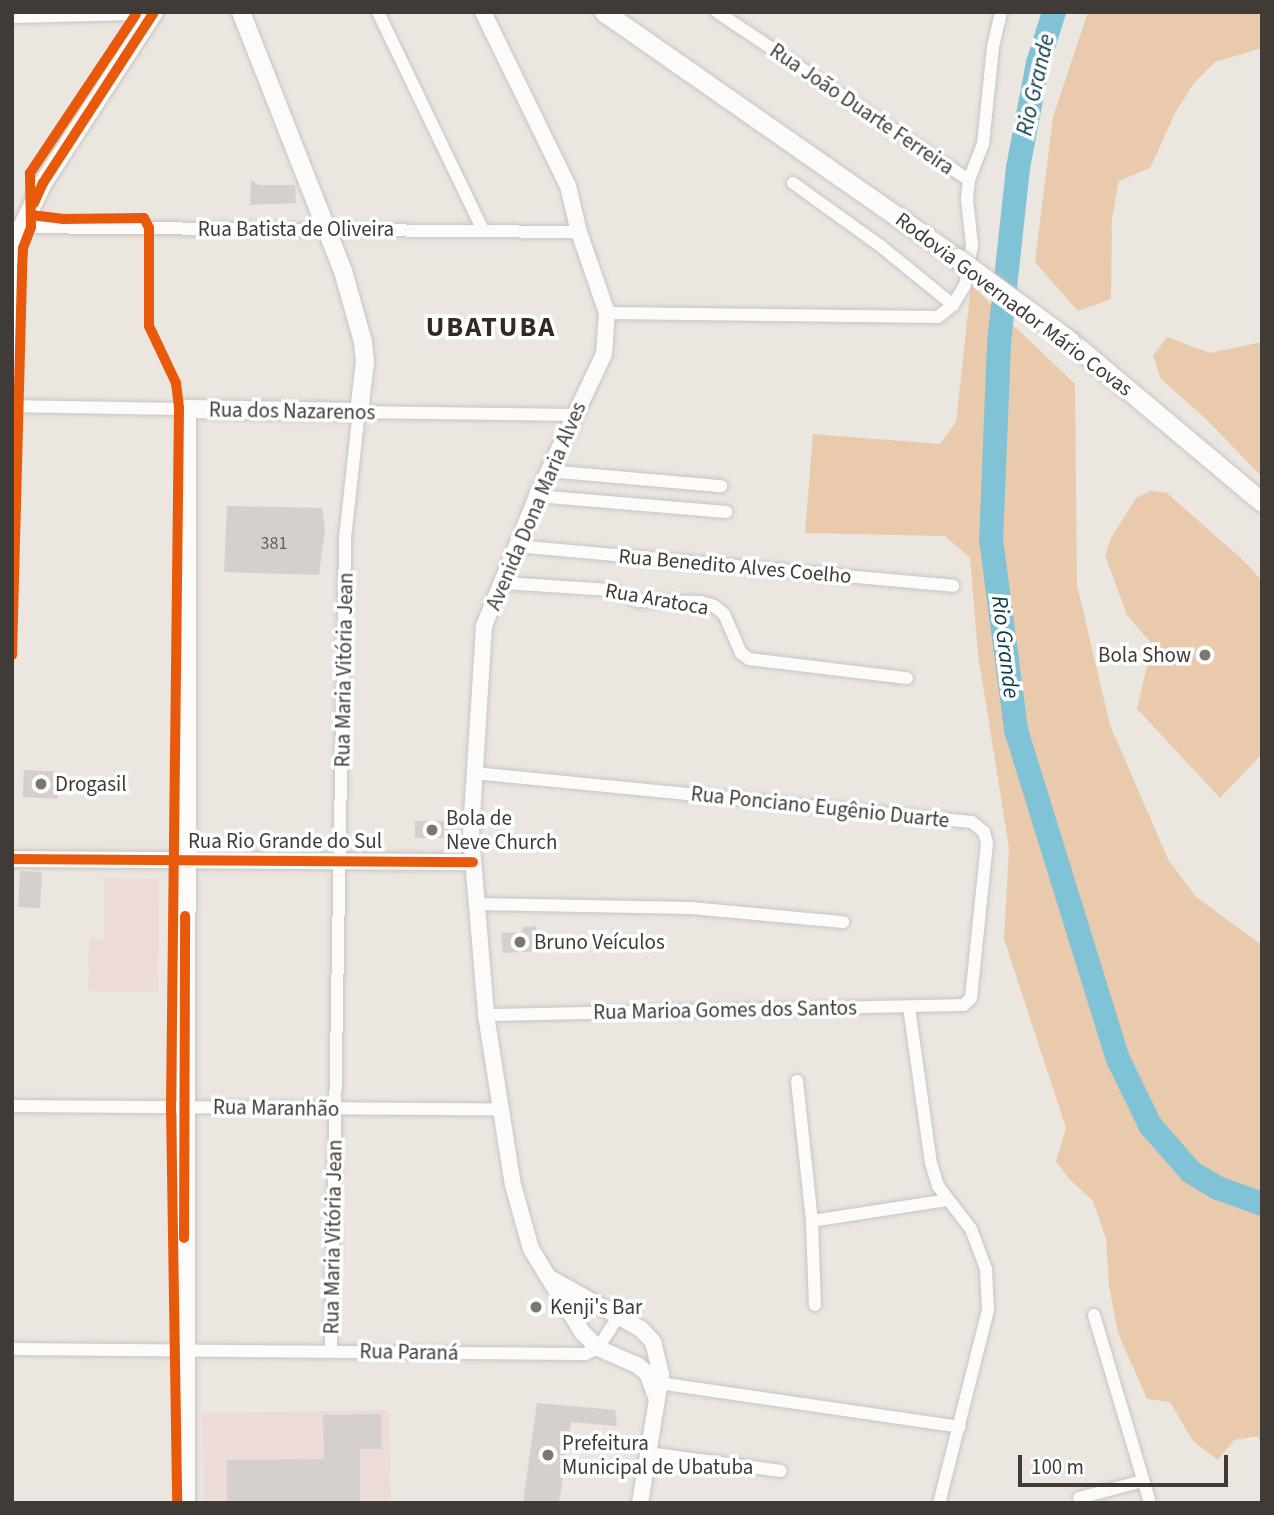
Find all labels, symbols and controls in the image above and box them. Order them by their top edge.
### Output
water label: Rio Grande [1011,31,1061,139]
street label: Rua João Duarte Ferreira [765,38,959,180]
street label: Rodovia Governador Mário Covas [891,207,1137,401]
street label: Rua Batista de Oliveira [198,216,394,242]
district label: UBATUBA [427,310,555,344]
street label: Rua dos Nazarenos [209,397,375,425]
street label: Avenida Dona Maria Alves [481,398,591,614]
house number: 381 [261,533,287,555]
street label: Rua Benedito Alves Coelho [617,543,853,589]
street label: Rua Maria Vitória Jean [330,572,358,768]
street label: Rua Aratoca [603,577,711,621]
water label: Rio Grande [985,594,1025,700]
place label: Bola Show [1098,642,1191,668]
marker: Bola Show [1197,647,1213,663]
place label: Drogasil [55,771,127,797]
marker: Drogasil [33,776,49,792]
street label: Rua Ponciano Eugênio Duarte [690,781,950,833]
place label: Bola de Neve Church [446,805,557,855]
marker: Bola de Neve Church [424,822,440,838]
street label: Rua Rio Grande do Sul [188,828,382,854]
place label: Bruno Veículos [534,929,665,955]
marker: Bruno Veículos [512,934,528,950]
street label: Rua Marioa Gomes dos Santos [593,995,857,1025]
street label: Rua Maranhão [213,1094,339,1122]
street label: Rua Maria Vitória Jean [319,1139,347,1335]
place label: Kenji's Bar [550,1294,642,1320]
marker: Kenji's Bar [528,1299,544,1315]
street label: Rua Paraná [359,1339,459,1365]
place label: Prefeitura Municipal de Ubatuba [562,1430,753,1480]
scale bar [1022,1442,1232,1486]
marker: Prefeitura Municipal de Ubatuba [540,1447,556,1463]
text: 100 m [1031,1452,1084,1482]

